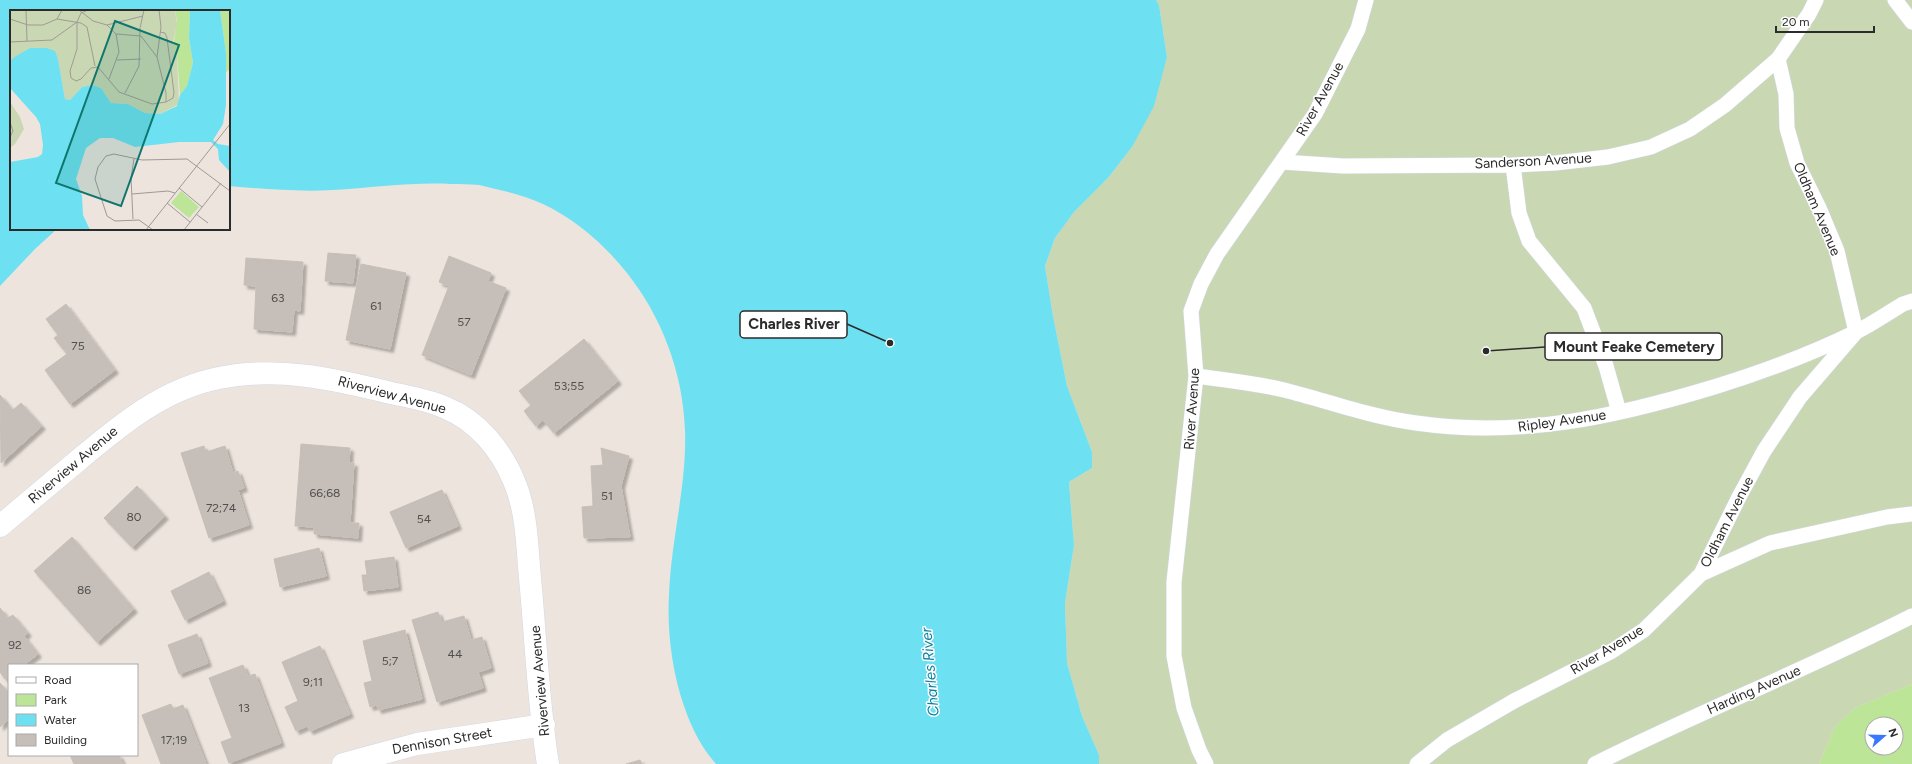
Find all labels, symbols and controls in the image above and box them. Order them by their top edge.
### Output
scale bar [1776,8,1874,34]
inset map [10,10,230,230]
text: 20 m [1782,15,1810,29]
street label: River Avenue [1293,59,1348,139]
street label: Sanderson Avenue [1474,149,1592,173]
street label: Oldham Avenue [1790,160,1844,259]
house number: 63 [271,291,285,305]
house number: 61 [370,299,382,313]
callout: Charles River [740,311,847,338]
house number: 57 [457,315,471,329]
text: Charles River [748,315,840,333]
callout: Mount Feake Cemetery [1545,333,1722,360]
text: Mount Feake Cemetery [1553,338,1715,356]
house number: 75 [71,339,85,353]
street label: River Avenue [1181,367,1203,451]
street label: Riverview Avenue [336,372,448,418]
house number: 53;55 [554,379,584,393]
street label: Ripley Avenue [1517,406,1608,436]
street label: Riverview Avenue [25,423,121,507]
street label: Oldham Avenue [1697,473,1757,570]
house number: 66;68 [310,486,340,500]
house number: 51 [601,489,613,503]
house number: 72;74 [206,501,237,515]
house number: 80 [126,510,142,524]
house number: 54 [417,512,432,526]
house number: 86 [77,583,91,597]
street label: River Avenue [1567,621,1647,678]
street label: Riverview Avenue [527,624,553,737]
water label: Charles River [917,626,943,717]
house number: 92 [8,638,22,652]
house number: 44 [448,647,463,661]
house number: 5;7 [382,654,399,668]
street label: Harding Avenue [1705,662,1804,718]
legend [8,664,138,756]
text: Road [44,673,72,687]
house number: 9;11 [303,675,323,689]
text: Park [44,693,67,707]
house number: 13 [238,701,250,715]
text: Water [44,713,76,727]
north arrow [1864,716,1904,756]
street label: Dennison Street [391,724,493,758]
text: N [1885,727,1900,739]
text: Building [44,733,87,747]
house number: 17;19 [161,733,187,747]

